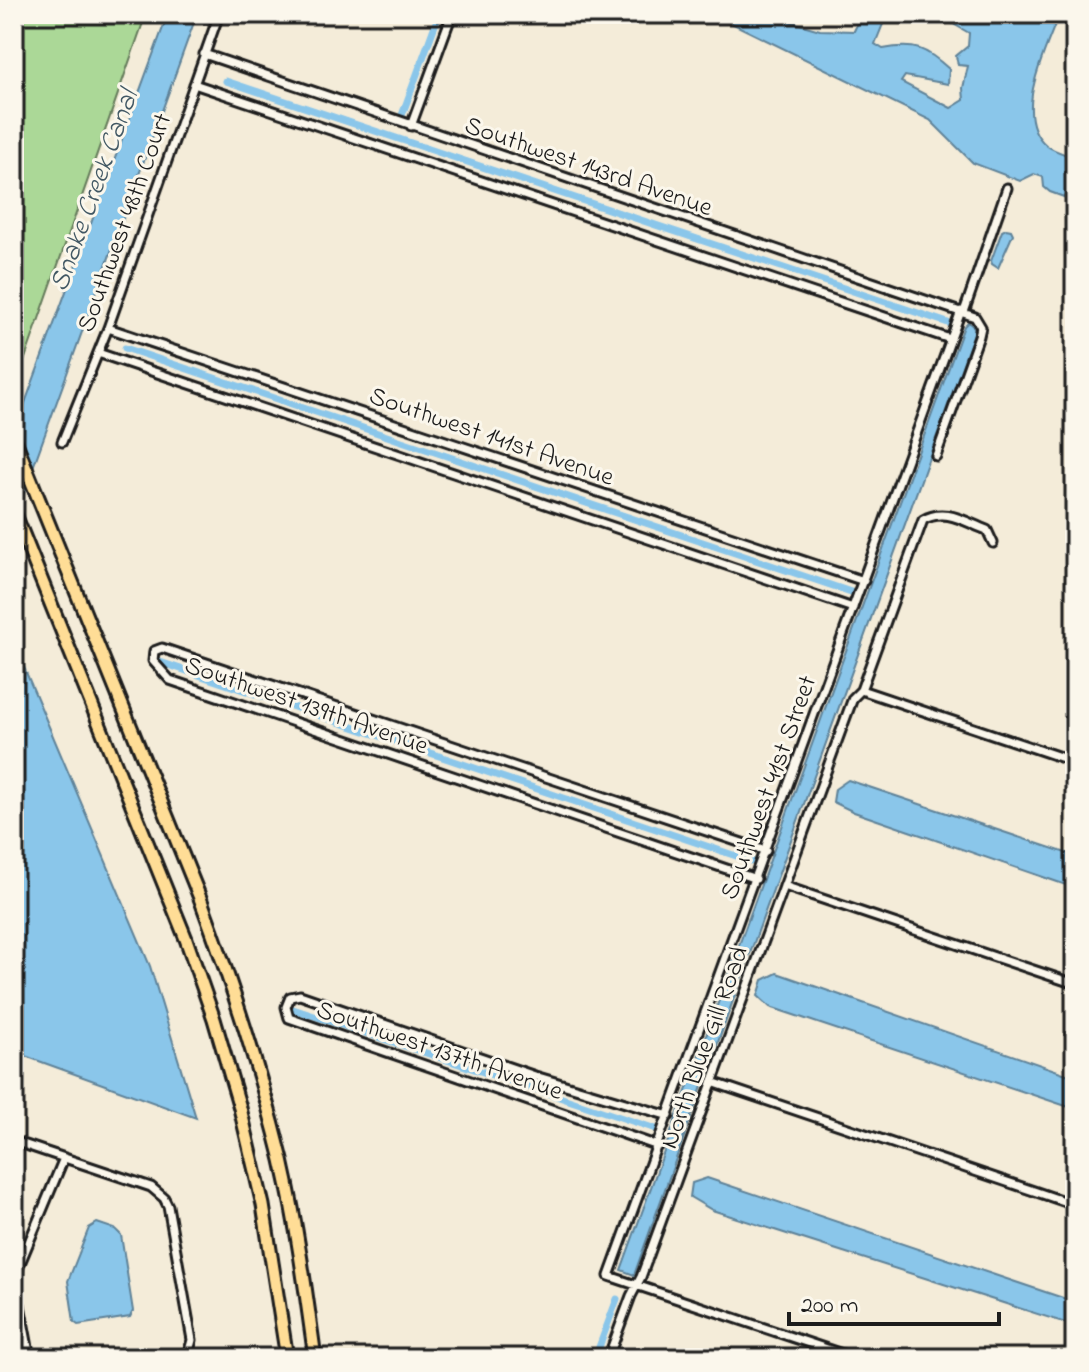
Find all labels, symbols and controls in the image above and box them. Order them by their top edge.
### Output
water label: Snake Creek Canal [40,82,152,297]
street label: Southwest 48th Court [69,108,183,338]
street label: Southwest 143rd Avenue [459,108,717,228]
street label: Southwest 141st Avenue [363,378,619,498]
street label: Southwest 139th Avenue [179,647,433,766]
street label: Southwest 41st Street [712,670,828,906]
street label: North Blue Gill Road [652,941,760,1154]
street label: Southwest 137th Avenue [311,992,568,1112]
scale bar [789,1276,999,1326]
text: 200 m [801,1289,858,1324]

